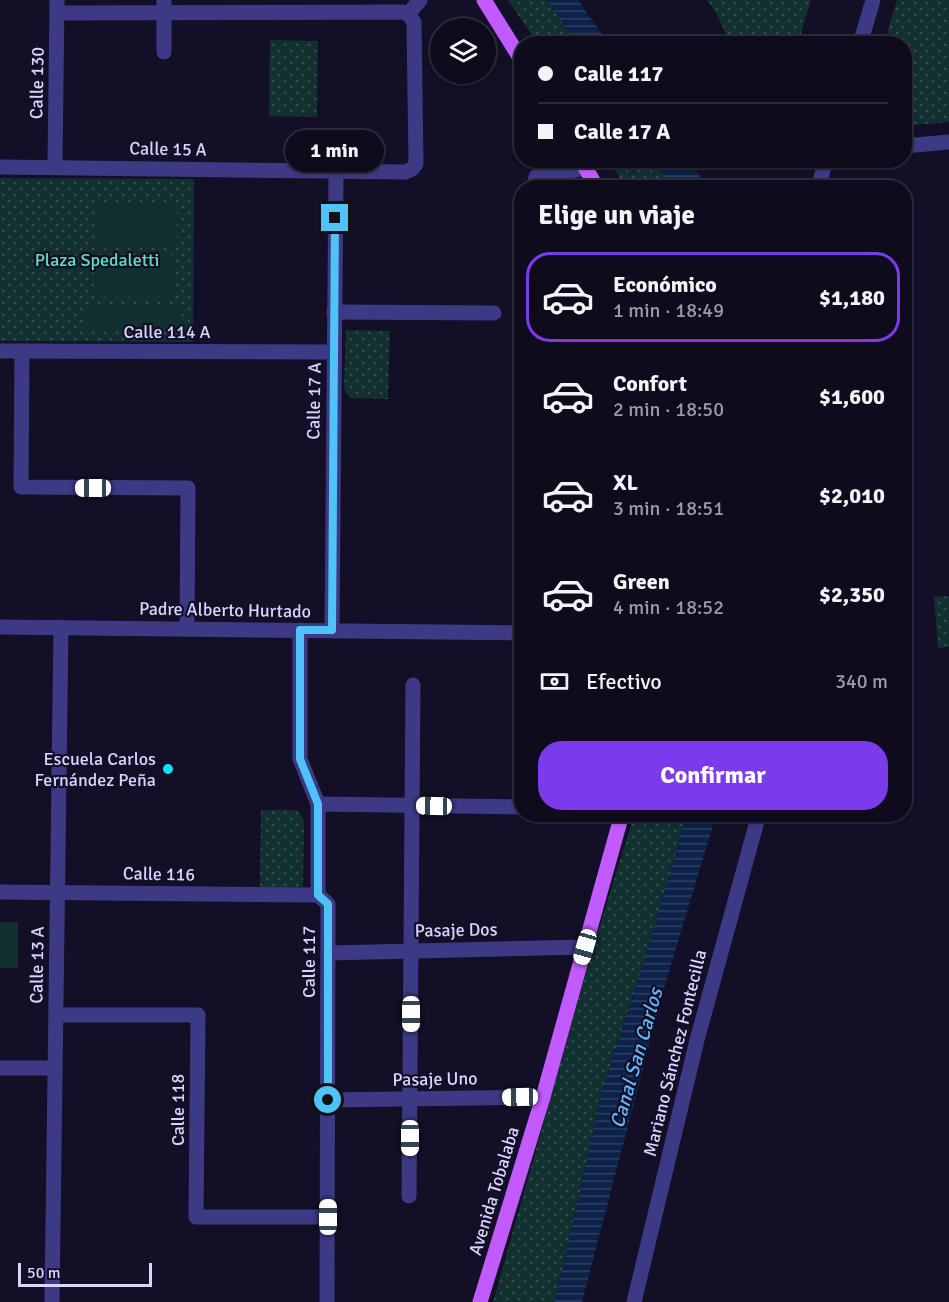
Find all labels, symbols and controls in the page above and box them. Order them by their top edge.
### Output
map controls [430,18,496,84]
button: layers [430,18,496,84]
street label: Calle 130 [25,47,49,119]
text: Calle 117 [574,60,663,87]
text: Calle 17 A [574,118,670,145]
callout: 1 min [286,131,385,173]
street label: Calle 15 A [129,137,207,161]
text: 1 min [310,138,359,163]
text: Elige un viaje [538,199,695,232]
route end [321,204,348,231]
park label: Plaza Spedaletti [35,249,159,271]
icon: car [541,270,595,324]
text: Económico [613,271,717,298]
text: $1,180 [819,284,885,311]
text: 1 min · 18:49 [613,298,724,323]
street label: Calle 114 A [123,321,211,343]
street label: Calle 17 A [302,362,326,440]
icon: car [541,369,595,423]
text: Confort [613,370,687,397]
text: $1,600 [819,383,885,410]
text: 2 min · 18:50 [613,397,724,422]
icon: car [541,468,595,522]
text: XL [613,469,638,496]
car [75,479,111,497]
text: $2,010 [819,482,885,509]
text: 3 min · 18:51 [613,496,724,521]
icon: car [541,567,595,621]
text: Green [613,568,670,595]
text: $2,350 [819,581,885,608]
text: 4 min · 18:52 [613,595,724,620]
street label: Padre Alberto Hurtado [139,598,311,622]
icon: cash [538,665,571,698]
text: Efectivo [586,668,662,695]
text: 340 m [835,669,888,694]
button: Confirmar [538,741,888,810]
place label: Escuela Carlos Fernández Peña [35,748,156,791]
marker: Escuela Carlos Fernández Peña [161,762,175,776]
car [416,797,452,815]
street label: Calle 116 [123,862,195,886]
street label: Pasaje Dos [414,918,498,942]
street label: Calle 13 A [25,926,49,1004]
street label: Calle 117 [298,926,320,998]
car [571,927,599,967]
street label: Mariano Sánchez Fontecilla [639,947,711,1159]
water label: Canal San Carlos [605,983,669,1131]
car [402,996,420,1032]
street label: Pasaje Uno [392,1067,478,1091]
street label: Calle 118 [167,1074,189,1146]
route start [314,1086,341,1113]
car [502,1088,538,1106]
car [401,1120,419,1156]
street label: Avenida Tobalaba [464,1124,524,1258]
car [319,1199,337,1235]
scale bar [18,1260,152,1288]
text: 50 m [27,1263,61,1283]

